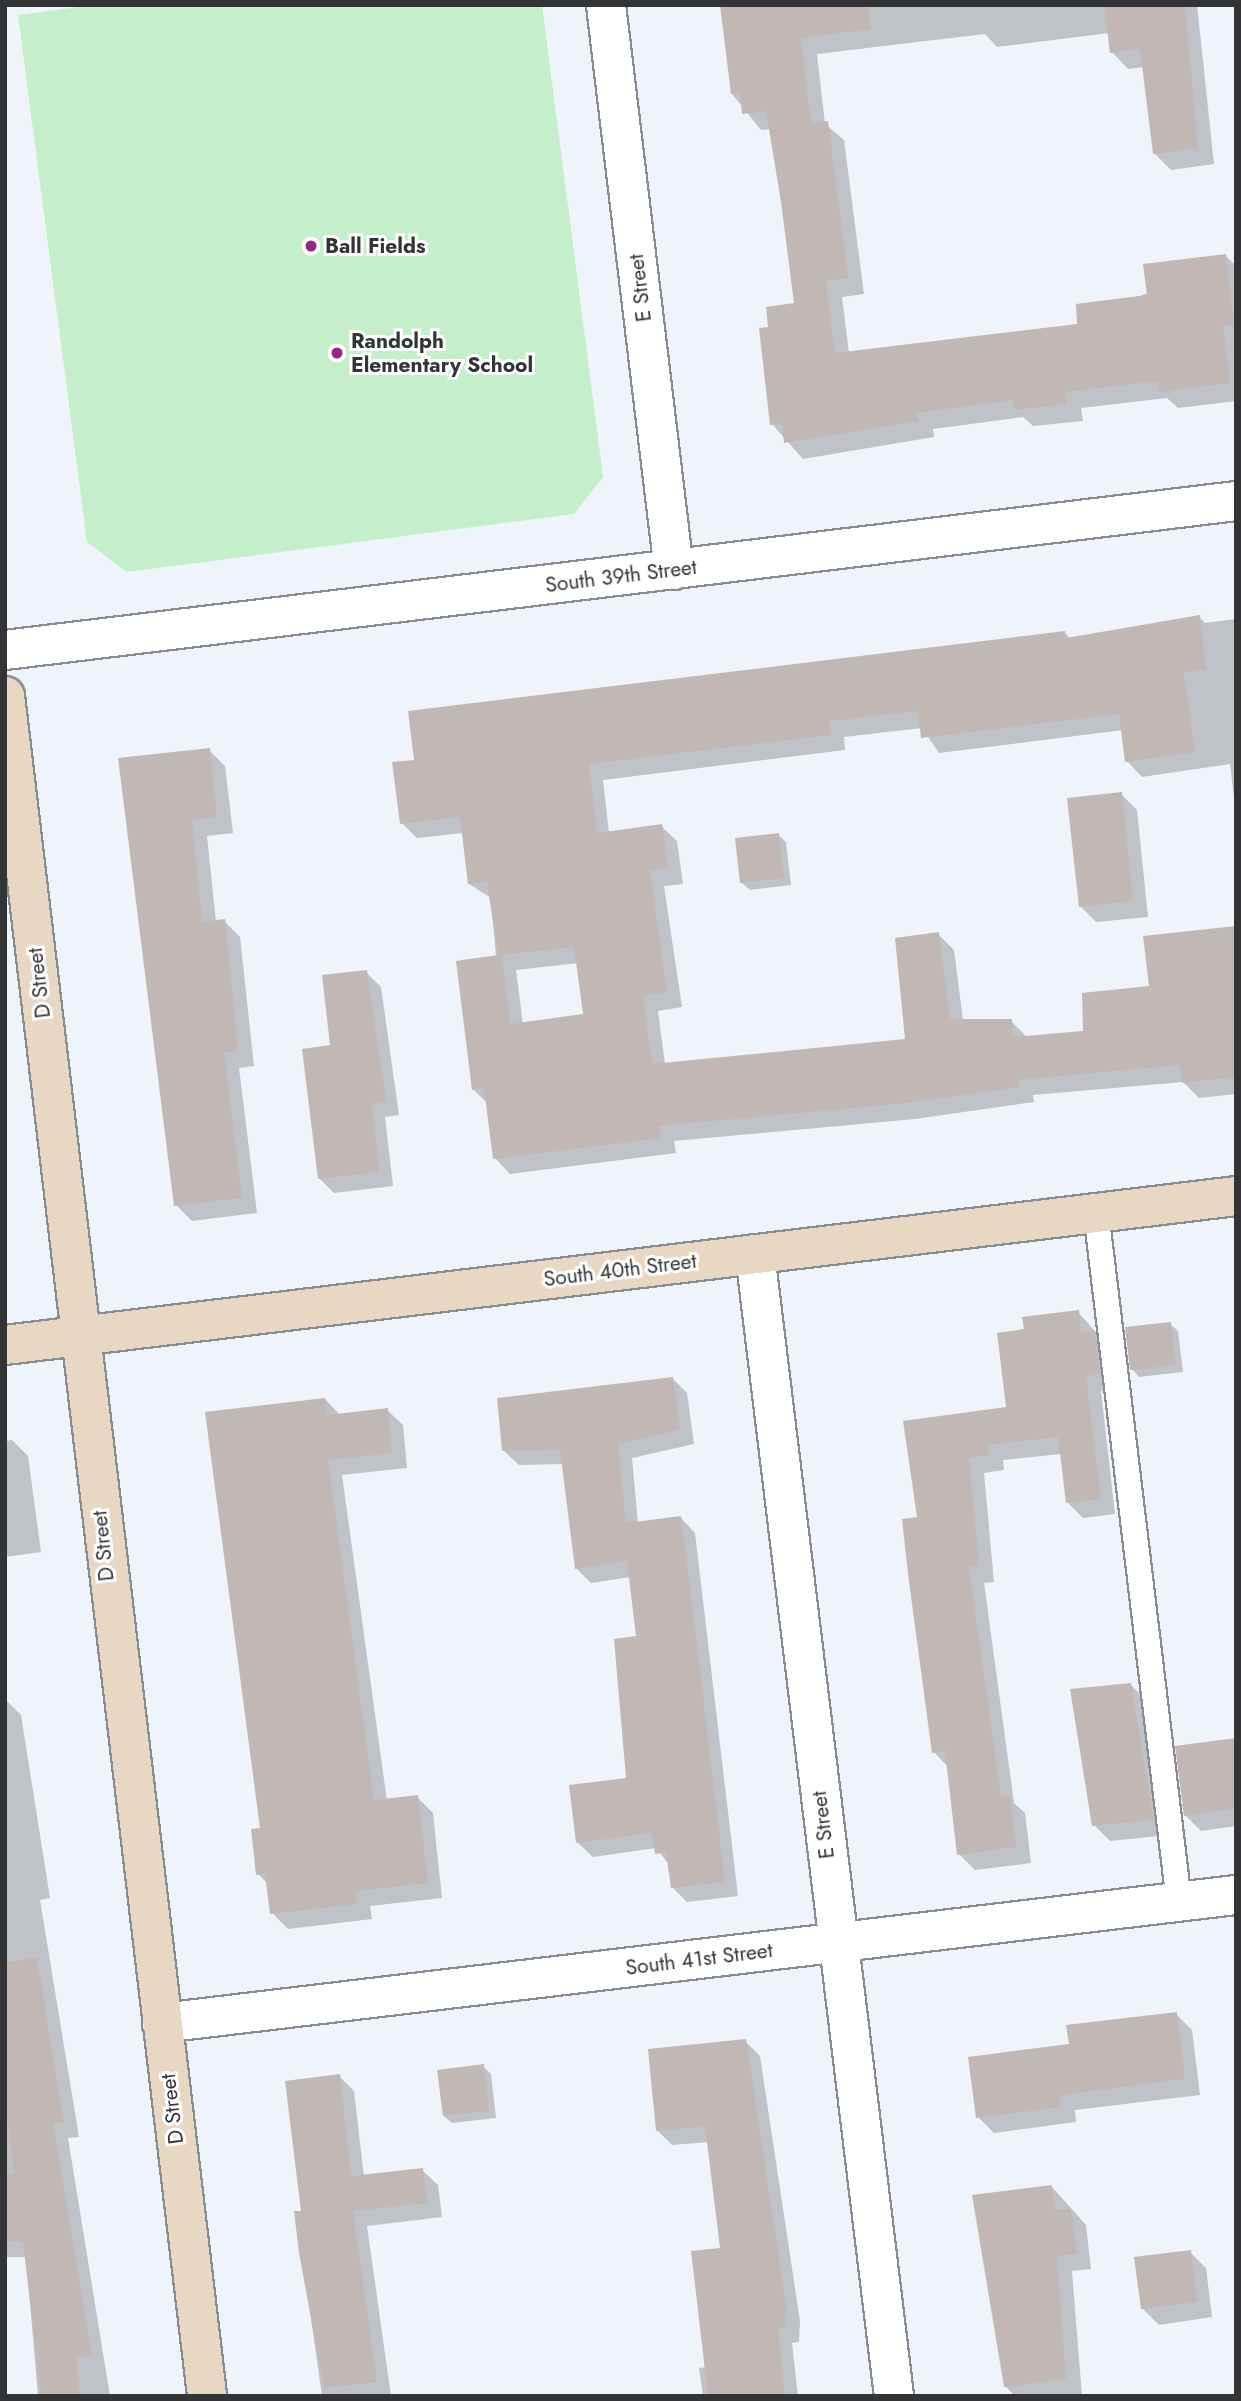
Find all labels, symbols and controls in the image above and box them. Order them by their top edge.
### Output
place label: Ball Fields [325,233,426,259]
marker: Ball Fields [303,238,319,254]
street label: E Street [623,253,657,323]
place label: Randolph Elementary School [351,328,533,378]
marker: Randolph Elementary School [329,345,345,361]
street label: South 39th Street [544,554,698,598]
street label: D Street [22,946,56,1020]
street label: South 40th Street [542,1248,698,1292]
street label: D Street [87,1510,119,1582]
street label: E Street [806,1790,840,1860]
street label: South 41st Street [624,1937,774,1981]
street label: D Street [155,2072,189,2146]

